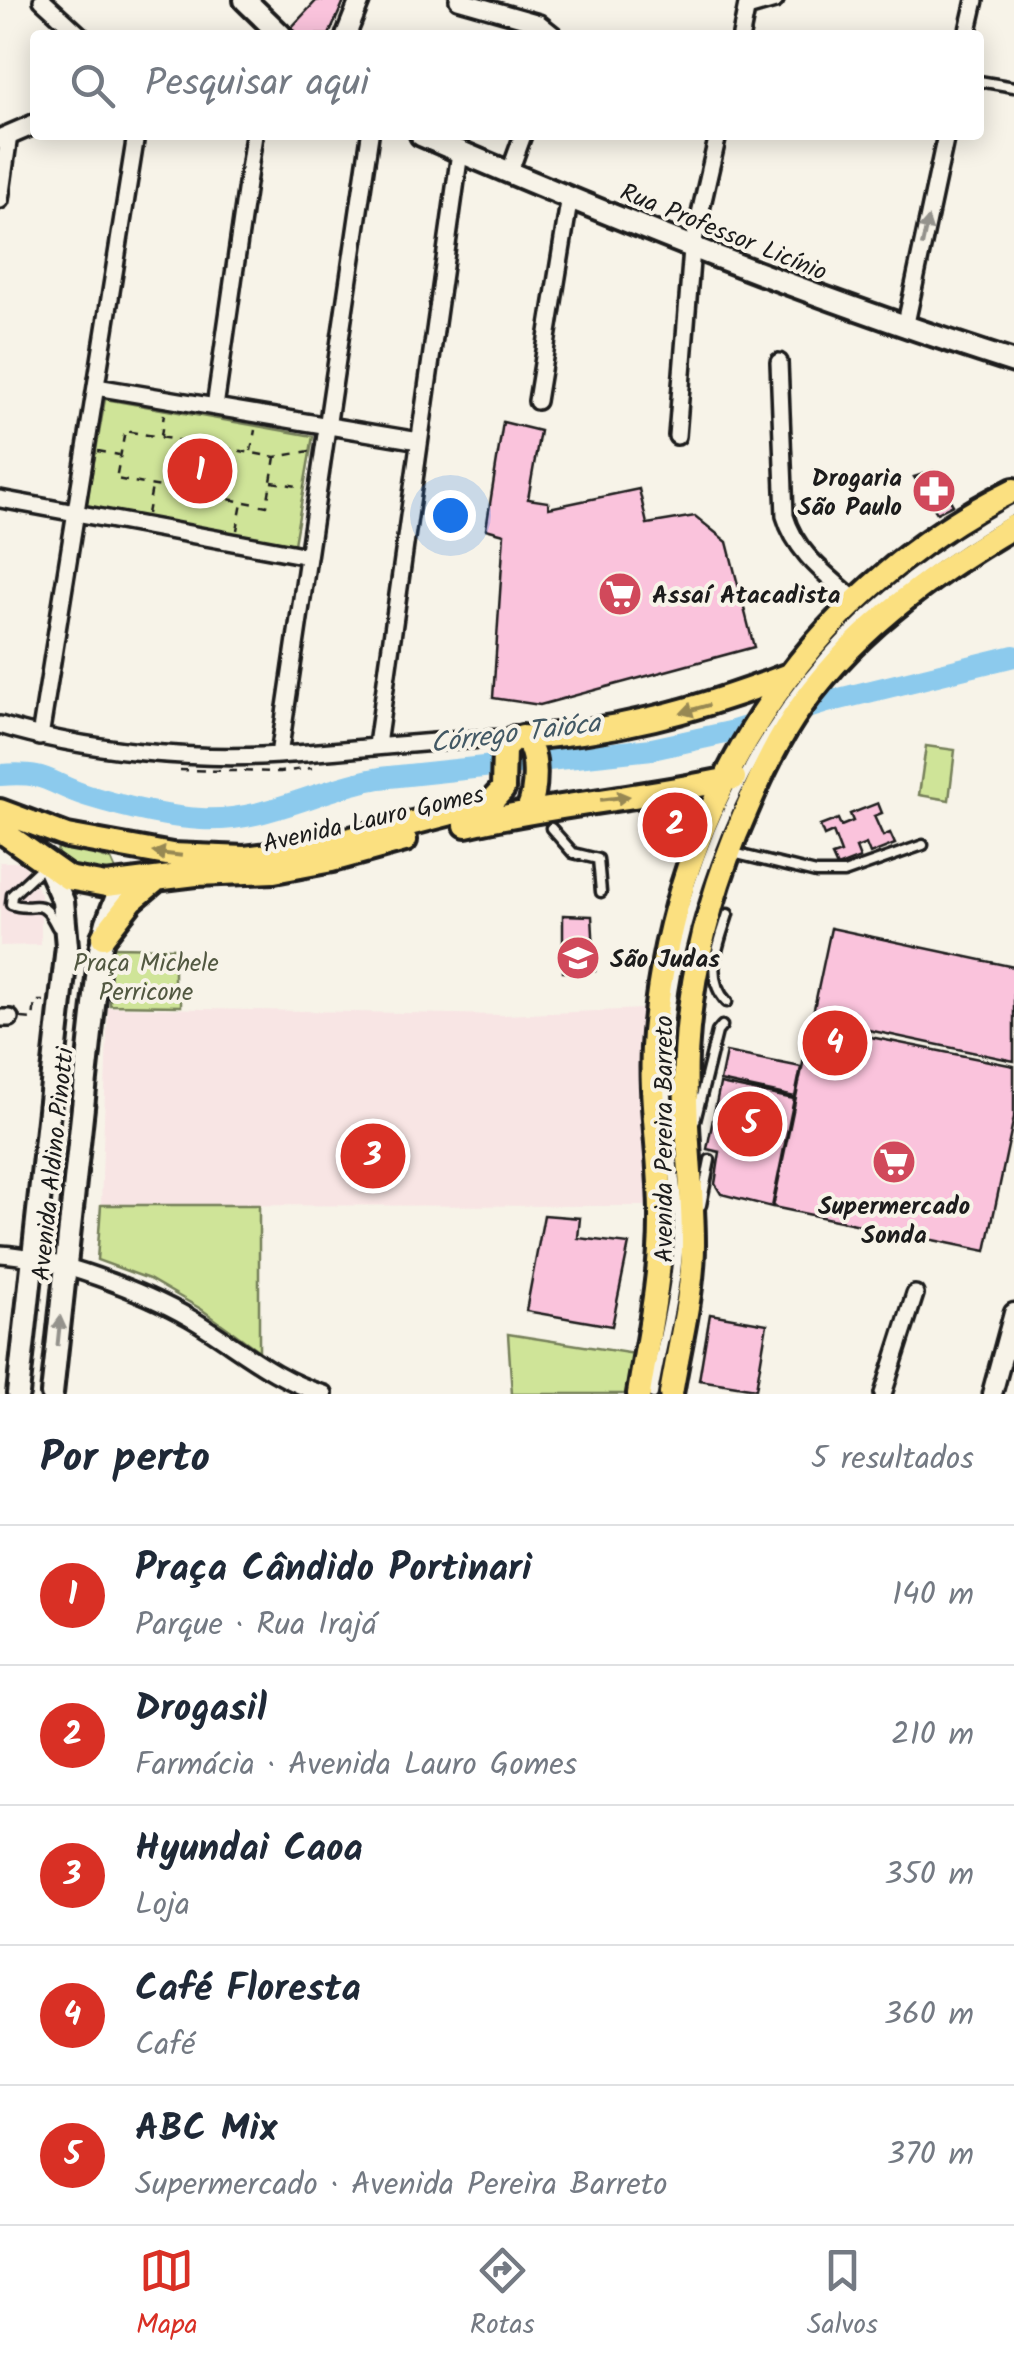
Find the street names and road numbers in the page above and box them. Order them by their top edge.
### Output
street label: Rua Professor Licínio [614,173,833,293]
street label: Avenida Lauro Gomes [259,775,488,865]
street label: Avenida Pereira Barreto [645,1015,685,1263]
street label: Avenida Aldino Pinotti [22,1045,86,1283]

